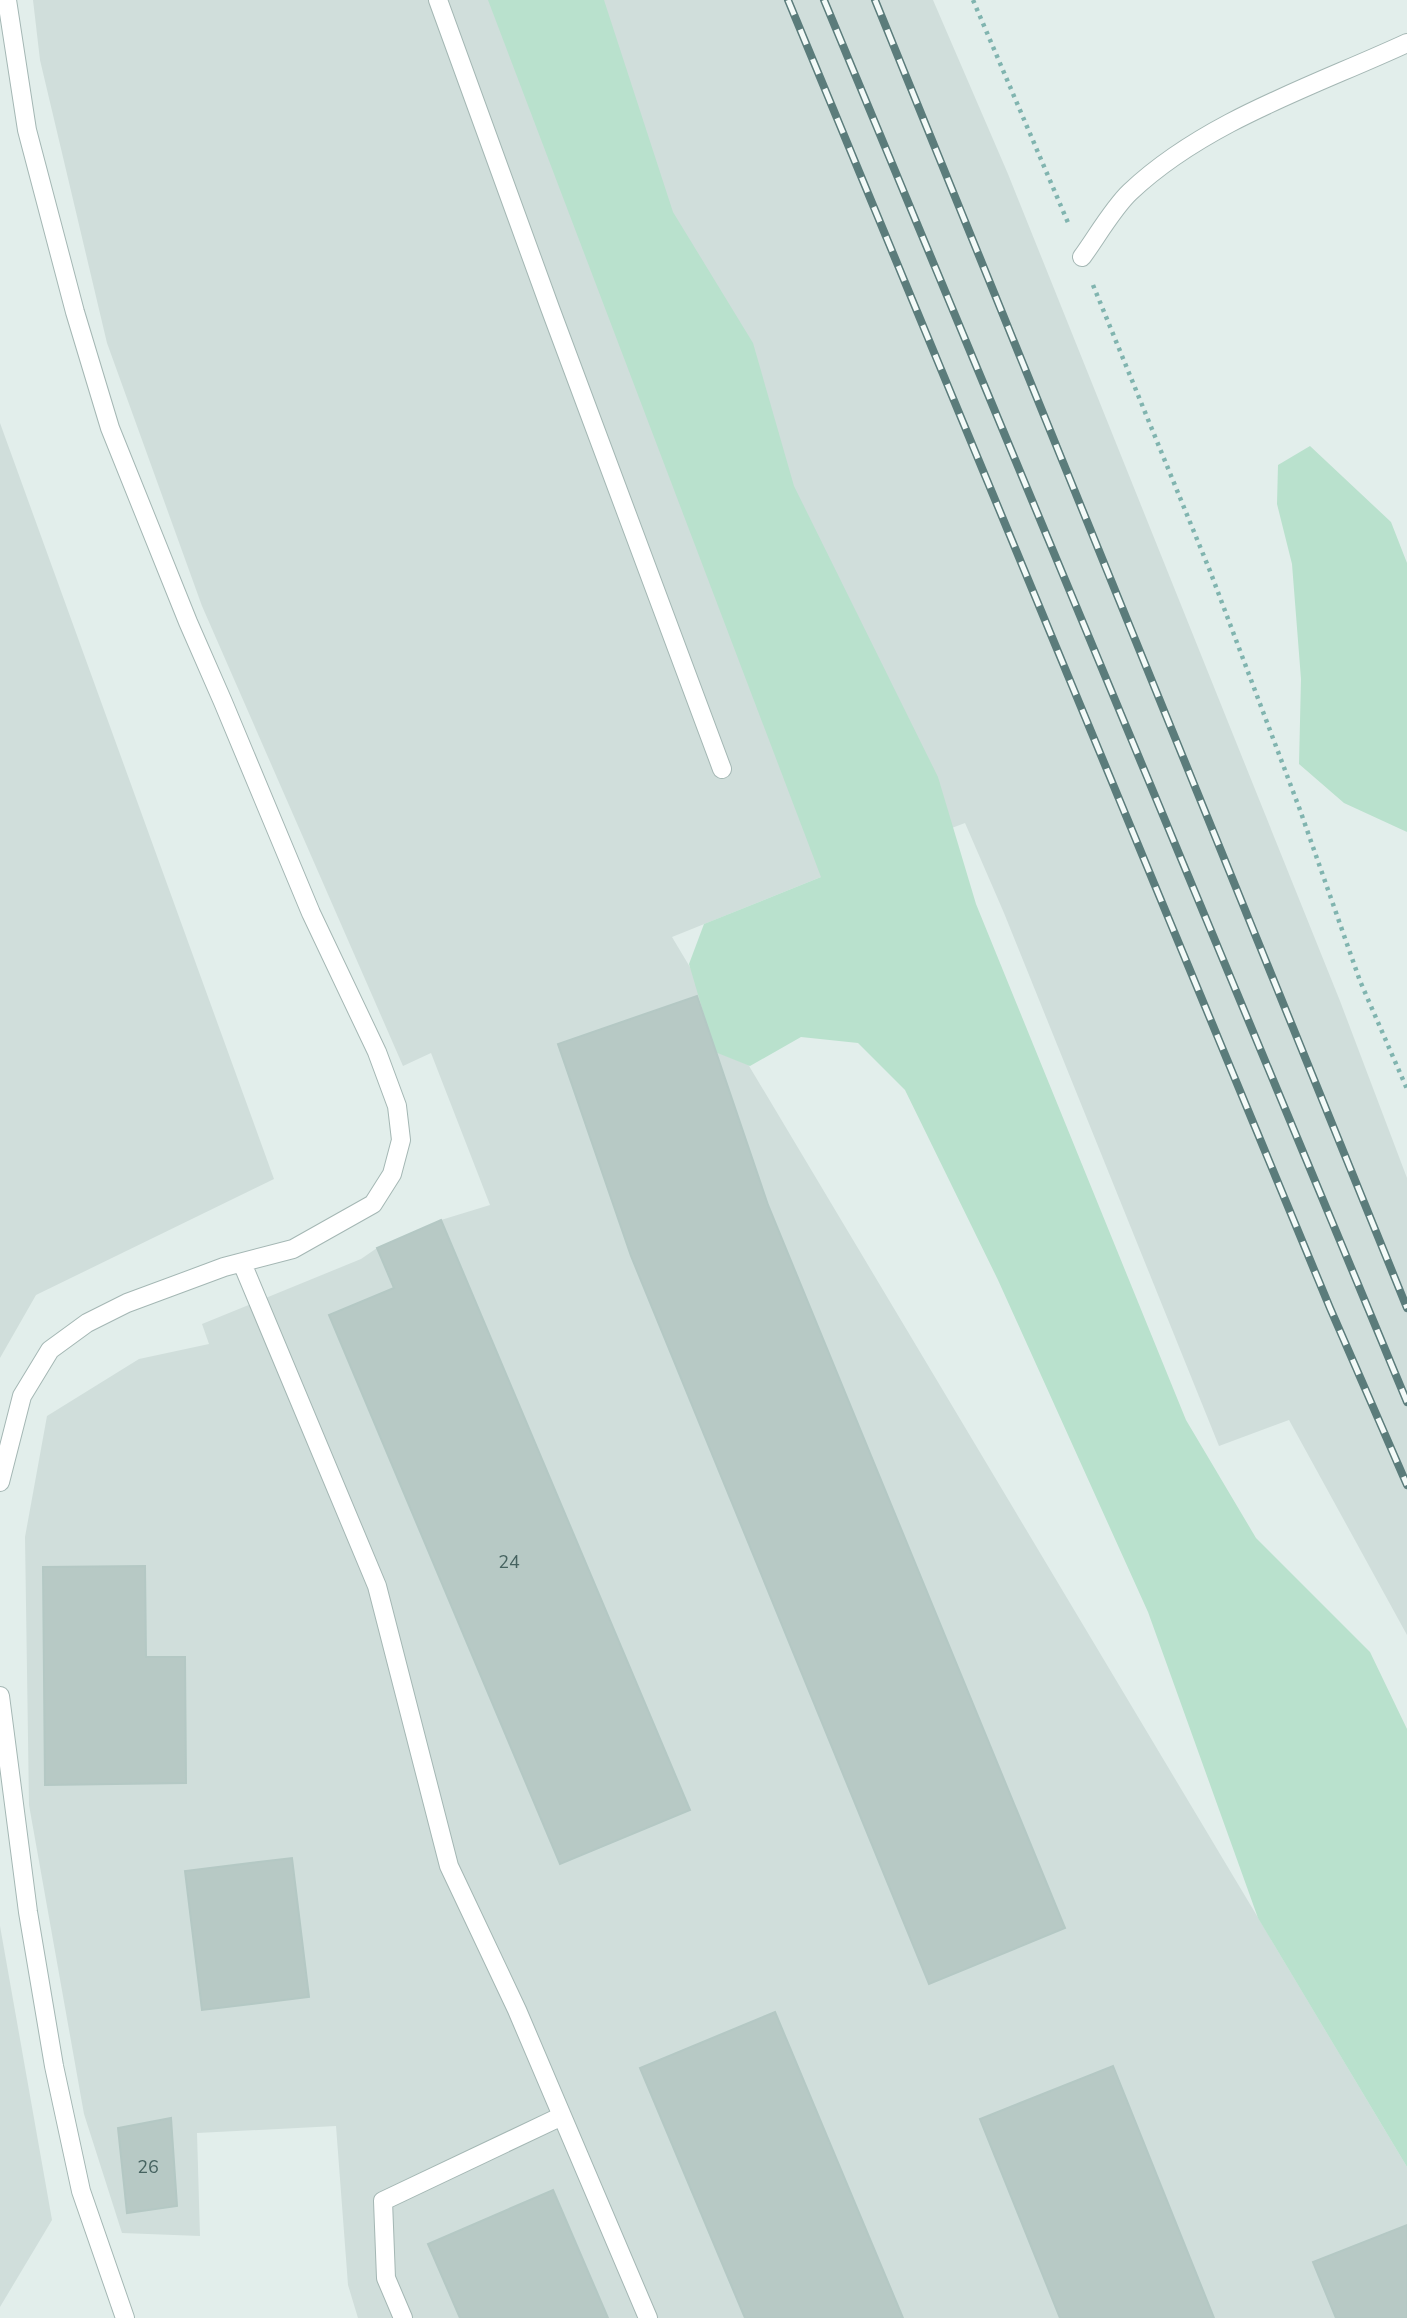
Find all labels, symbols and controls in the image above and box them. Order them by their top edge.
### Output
house number: 24 [498,1550,520,1574]
house number: 26 [137,2155,159,2179]

